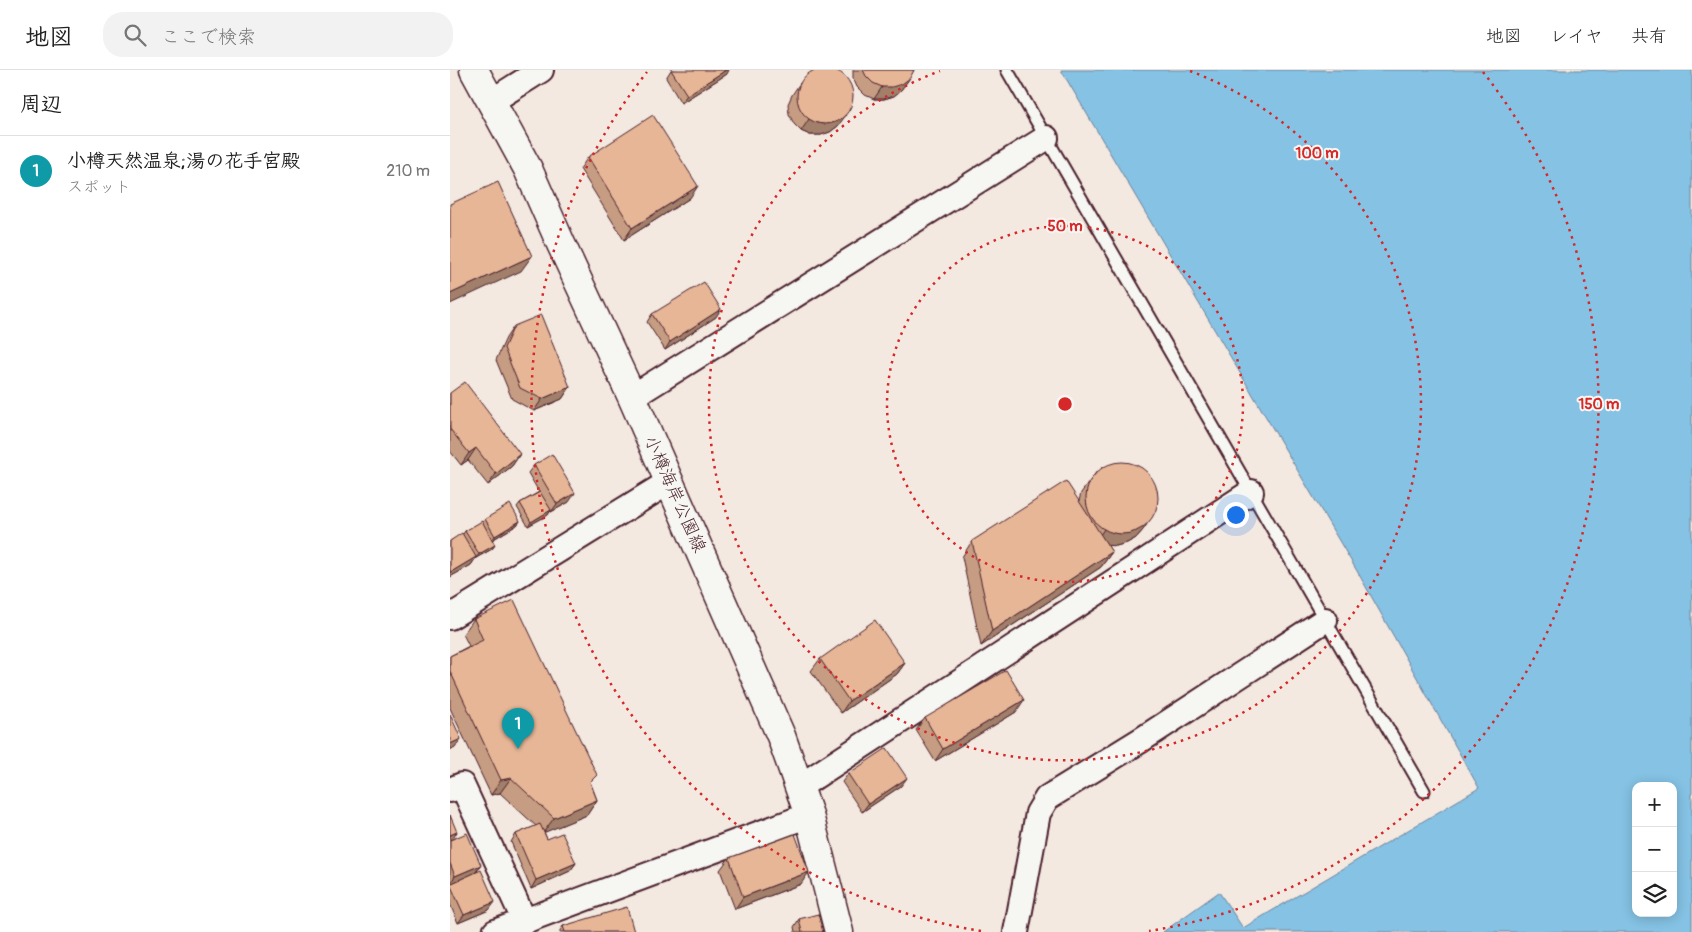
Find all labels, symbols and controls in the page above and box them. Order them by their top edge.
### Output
search box [103,12,453,57]
icon: search [121,21,149,49]
text: 地図 [25,23,73,52]
text: ここで検索 [161,25,256,49]
text: 地図 [1486,25,1522,48]
text: レイヤ [1550,25,1603,48]
text: 共有 [1631,25,1667,48]
text: 周辺 [20,91,62,118]
text: 100 m [1296,144,1338,163]
text: 小樽天然温泉;湯の花手宮殿 [67,149,300,173]
text: 1 [33,161,39,181]
text: 210 m [386,161,430,181]
text: スポット [67,177,131,197]
text: 50 m [1048,217,1082,236]
centre of rings [1056,395,1074,413]
text: 150 m [1579,395,1619,414]
street label: 小樽海岸公園線 [639,432,711,556]
your location [1223,502,1249,528]
pin: 1 [502,708,534,749]
map controls [1632,782,1677,917]
button: + [1632,782,1677,827]
button: − [1632,827,1677,872]
button: layers [1632,872,1677,917]

